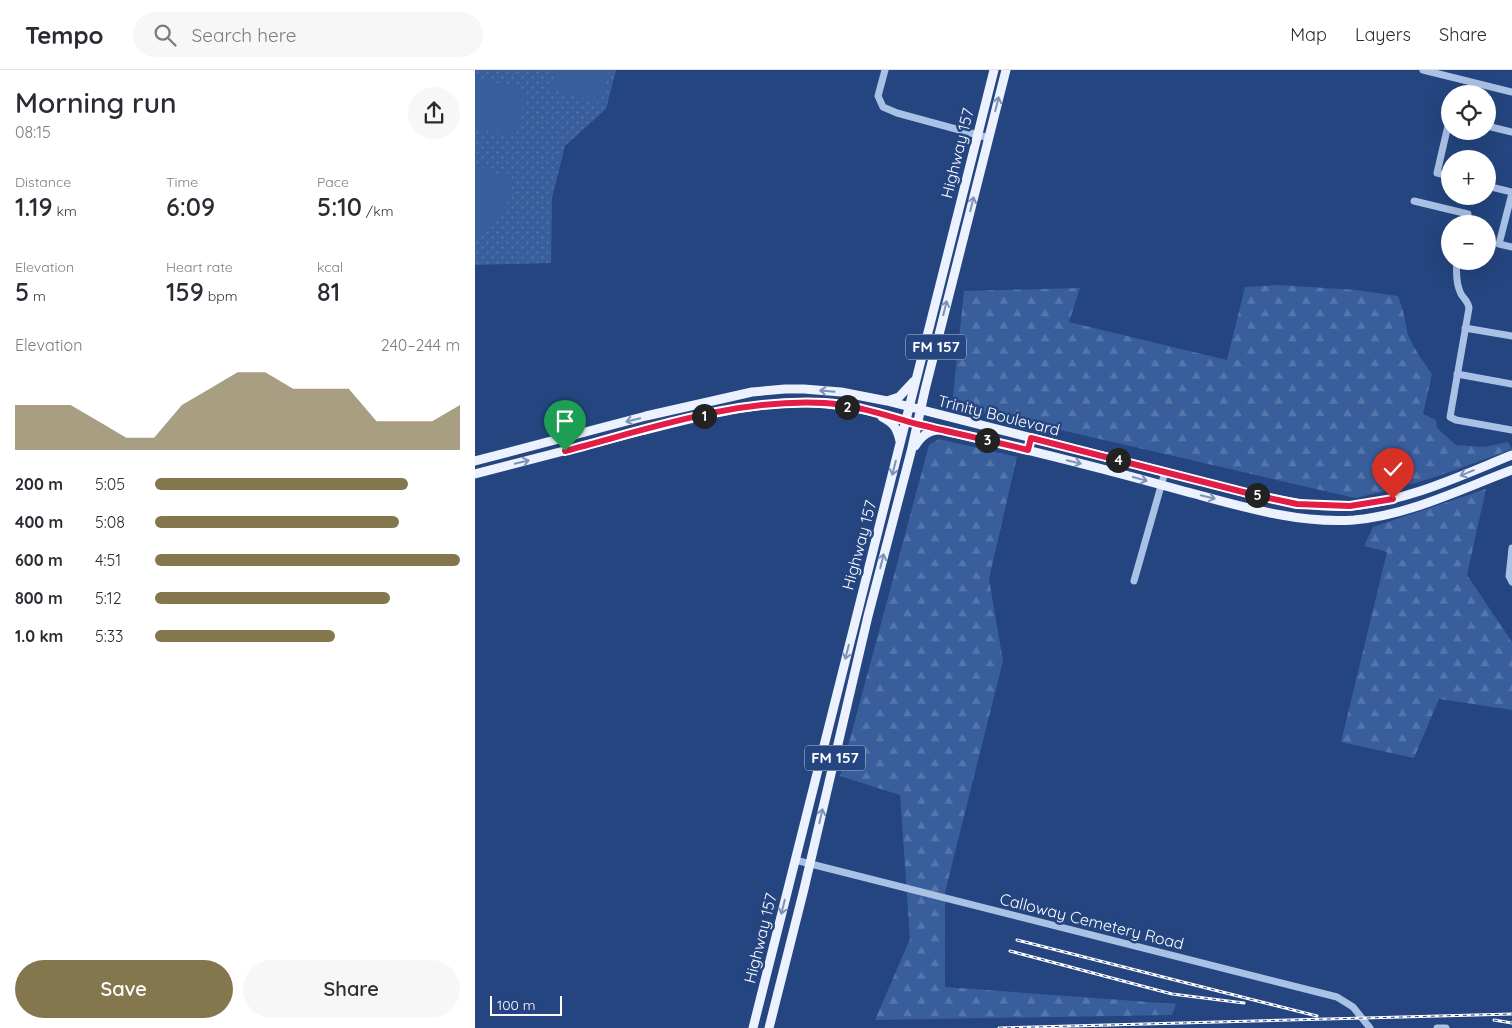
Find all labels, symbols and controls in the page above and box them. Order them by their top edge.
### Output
search box [133,12,483,57]
text: Tempo [25,20,103,50]
icon: search [151,21,179,49]
text: Search here [191,23,296,47]
text: Map [1290,23,1327,46]
text: Layers [1355,23,1411,46]
text: Share [1439,23,1487,46]
text: Morning run [15,85,176,120]
map controls [1441,85,1496,270]
button: locate [1441,85,1496,140]
button: share [408,87,460,139]
one-way arrow [993,96,1002,112]
street label: Highway 157 [936,106,978,200]
text: 08:15 [15,122,51,142]
button: + [1441,150,1496,205]
text: Distance [15,173,71,191]
text: Time [166,173,198,191]
text: Pace [317,173,349,191]
text: 1.19 [15,191,53,222]
text: 6:09 [166,191,215,222]
text: 5:10 [317,191,362,222]
one-way arrow [967,197,977,213]
text: km [53,202,77,220]
text: /km [362,202,393,220]
button: − [1441,215,1496,270]
text: Elevation [15,258,74,276]
text: Heart rate [166,258,233,276]
text: kcal [317,258,343,276]
text: 5 [15,276,29,307]
text: 159 [166,276,204,307]
text: 81 [317,276,340,307]
text: m [29,287,46,305]
text: bpm [204,287,237,305]
one-way arrow [941,301,950,317]
road number: FM 157 [906,334,966,360]
text: Elevation [15,335,82,355]
text: 240–244 m [381,335,460,355]
one-way arrow [819,386,835,396]
street label: Trinity Boulevard [936,390,1062,440]
pin: 2 [835,394,859,420]
text: 2 [844,398,851,416]
pin [544,400,586,451]
pin: 1 [691,404,717,428]
icon: arrive [551,407,579,435]
text: 1 [702,407,707,425]
one-way arrow [626,415,642,425]
pin: 3 [975,428,999,452]
text: 3 [984,431,991,449]
pin: 4 [1105,448,1131,472]
pin [1372,448,1414,499]
text: 4 [1114,451,1123,469]
icon: check [1379,455,1407,483]
one-way arrow [514,457,530,466]
one-way arrow [1065,458,1081,467]
one-way arrow [889,459,899,475]
one-way arrow [1460,469,1475,478]
text: 200 m [15,474,63,494]
text: 5:05 [95,474,125,494]
one-way arrow [1132,475,1148,484]
pin: 5 [1245,482,1269,508]
text: 5 [1253,486,1262,504]
one-way arrow [1200,493,1216,502]
street label: Highway 157 [837,498,881,592]
text: 400 m [15,512,63,532]
text: 5:08 [95,512,125,532]
text: 600 m [15,550,63,570]
text: 4:51 [95,550,121,570]
one-way arrow [878,553,887,569]
text: 800 m [15,588,63,608]
text: 5:12 [95,588,122,608]
text: 1.0 km [15,626,63,646]
text: 5:33 [95,626,123,646]
one-way arrow [842,644,851,660]
road number: FM 157 [805,746,865,770]
one-way arrow [817,809,826,825]
street label: Calloway Cemetery Road [998,888,1186,954]
street label: Highway 157 [739,891,781,985]
one-way arrow [778,899,787,915]
button: Save [15,960,233,1018]
button: Share [243,960,460,1018]
scale bar [490,993,563,1016]
text: 100 m [497,996,535,1014]

